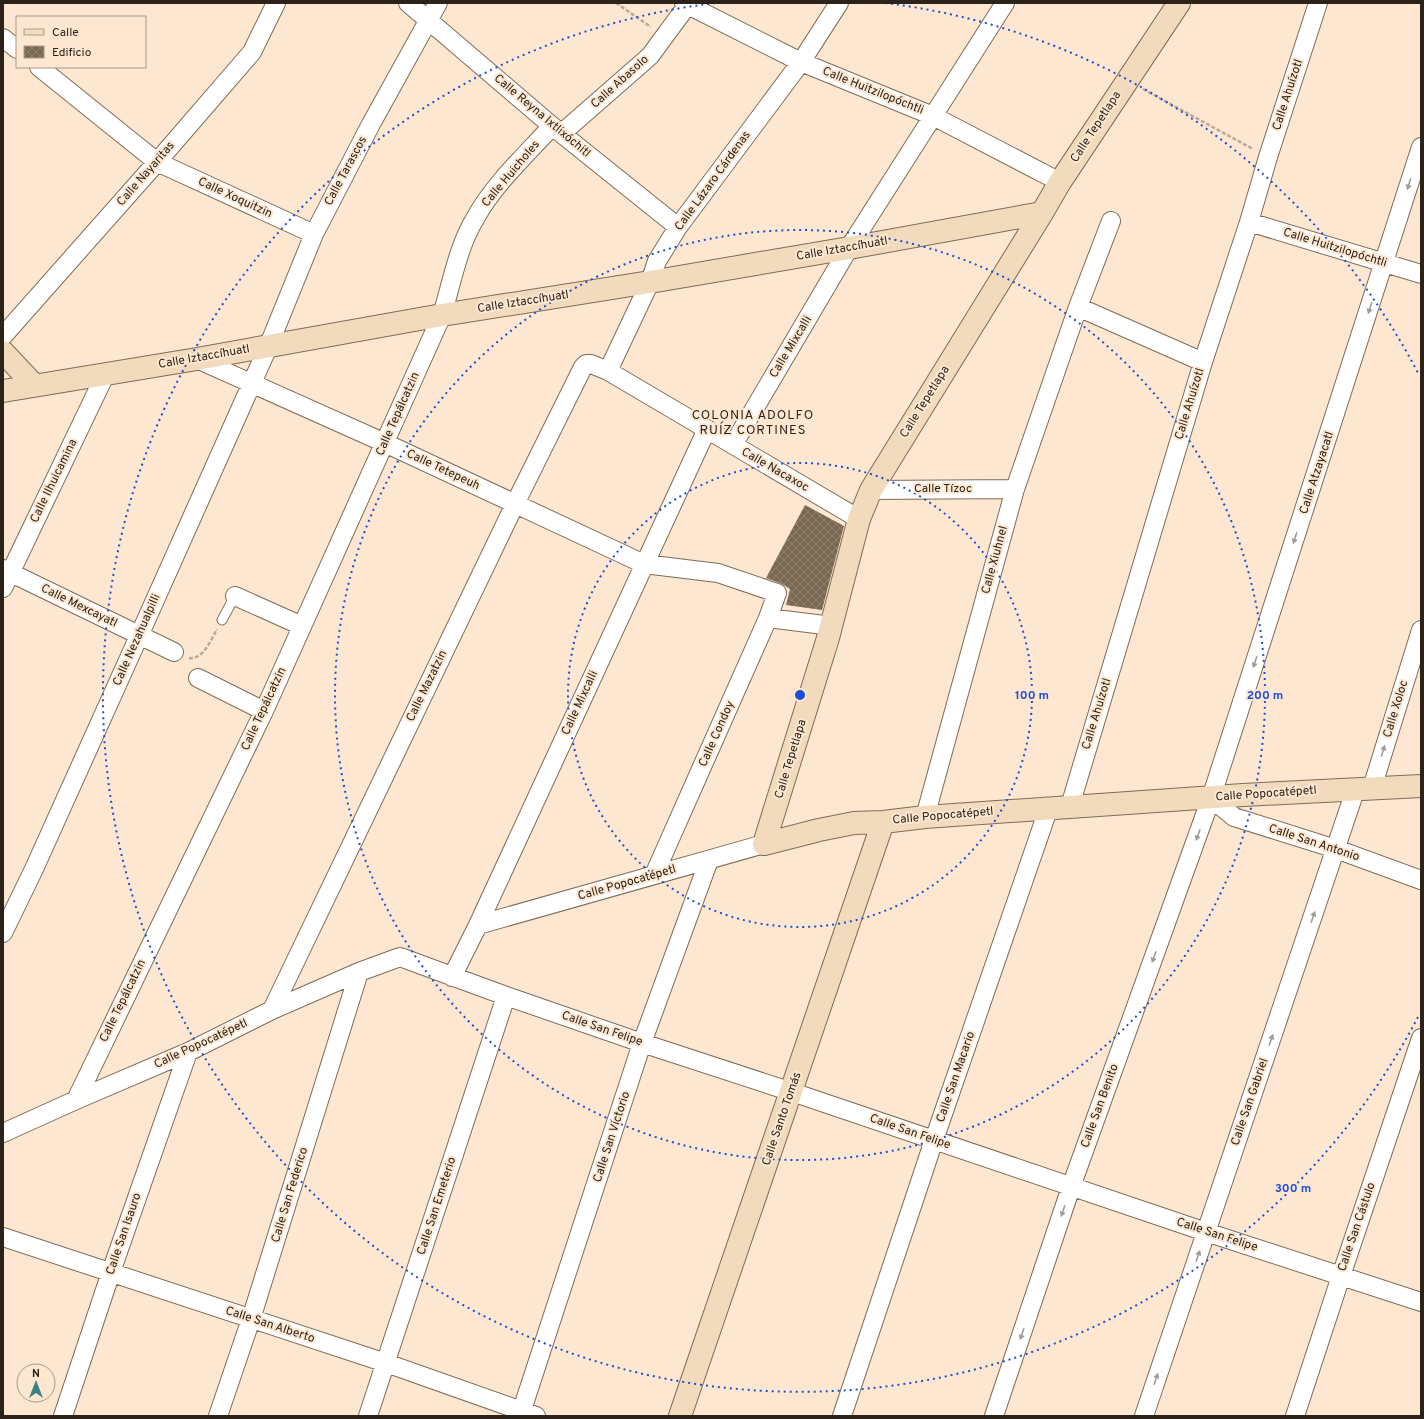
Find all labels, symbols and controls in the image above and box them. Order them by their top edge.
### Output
legend [16,16,146,68]
text: Calle [52,25,79,41]
text: Edificio [52,45,92,61]
street label: Calle Abasolo [588,52,653,112]
street label: Calle Ahuízotl [1269,57,1307,133]
street label: Calle Huitzilopóchtli [820,63,926,119]
street label: Calle Reyna Ixtlixóchitl [490,71,594,161]
street label: Calle Tepetlapa [1067,88,1125,166]
street label: Calle Lázaro Cárdenas [671,128,755,234]
street label: Calle Tarascos [321,134,371,208]
street label: Calle Huicholes [478,137,544,211]
street label: Calle Nayaritas [114,138,178,210]
street label: Calle Xoquitzin [195,174,275,222]
one-way arrow [1406,179,1412,191]
street label: Calle Huitzilopóchtli [1281,225,1389,271]
street label: Calle Iztaccíhuatl [795,233,889,265]
street label: Calle Iztaccíhuatl [476,287,570,317]
one-way arrow [1367,302,1373,314]
street label: Calle Mixcalli [766,313,816,381]
street label: Calle Iztaccíhuatl [157,341,251,373]
street label: Calle Tepetlapa [896,363,954,441]
street label: Calle Ahuízotl [1172,366,1208,442]
street label: Calle Tepálcatzin [372,370,424,458]
district label: COLONIA ADOLFO RUÍZ CORTINES [692,408,814,439]
street label: Calle Atzayacatl [1296,430,1338,516]
street label: Calle Ilhuicamina [27,436,81,526]
street label: Calle Nacaxoc [738,444,812,496]
street label: Calle Tetepeuh [404,446,482,494]
street label: Calle Tízoc [914,481,972,497]
street label: Calle Xiuhnel [978,524,1012,596]
one-way arrow [1292,533,1298,545]
street label: Calle Mexcayatl [38,581,120,631]
street label: Calle Nezahualpilli [110,591,164,689]
street label: Calle Mazatzin [403,648,451,724]
one-way arrow [1252,656,1258,668]
street label: Calle Tepálcatzin [238,665,290,753]
street label: Calle Mixcalli [558,668,602,738]
street label: Calle Ahuízotl [1079,676,1115,752]
street label: Calle Xoloc [1380,678,1412,740]
centre of rings [793,688,807,702]
text: 100 m [1015,688,1049,704]
text: 200 m [1247,688,1283,704]
street label: Calle Condoy [695,698,739,770]
street label: Calle Tepetlapa [771,717,811,801]
one-way arrow [1380,744,1386,756]
street label: Calle Popocatépetl [1215,782,1317,806]
street label: Calle Popocatépetl [892,804,994,828]
street label: Calle San Antonio [1267,821,1362,865]
one-way arrow [1195,829,1201,841]
street label: Calle Popocatépetl [576,861,678,905]
one-way arrow [1311,911,1317,923]
one-way arrow [1151,951,1157,963]
street label: Calle Tepálcatzin [96,957,150,1045]
street label: Calle San Felipe [559,1008,645,1050]
street label: Calle Popocatépetl [152,1015,250,1073]
street label: Calle San Macario [933,1029,979,1125]
one-way arrow [1269,1034,1275,1046]
street label: Calle San Gabriel [1228,1056,1272,1148]
street label: Calle San Benito [1077,1061,1123,1150]
street label: Calle Santo Tomás [758,1070,806,1168]
street label: Calle San Victorio [590,1089,634,1184]
street label: Calle San Felipe [867,1111,953,1153]
street label: Calle San Federico [268,1145,312,1245]
street label: Calle San Emeterio [414,1155,460,1257]
street label: Calle San Cástulo [1334,1180,1380,1274]
text: 300 m [1275,1181,1311,1197]
street label: Calle San Isauro [102,1191,146,1277]
one-way arrow [1060,1206,1066,1218]
street label: Calle San Felipe [1174,1214,1260,1256]
one-way arrow [1195,1250,1201,1262]
street label: Calle San Alberto [223,1303,317,1347]
one-way arrow [1018,1329,1024,1341]
north arrow [16,1363,56,1403]
text: N [32,1367,40,1381]
one-way arrow [1154,1373,1160,1385]

